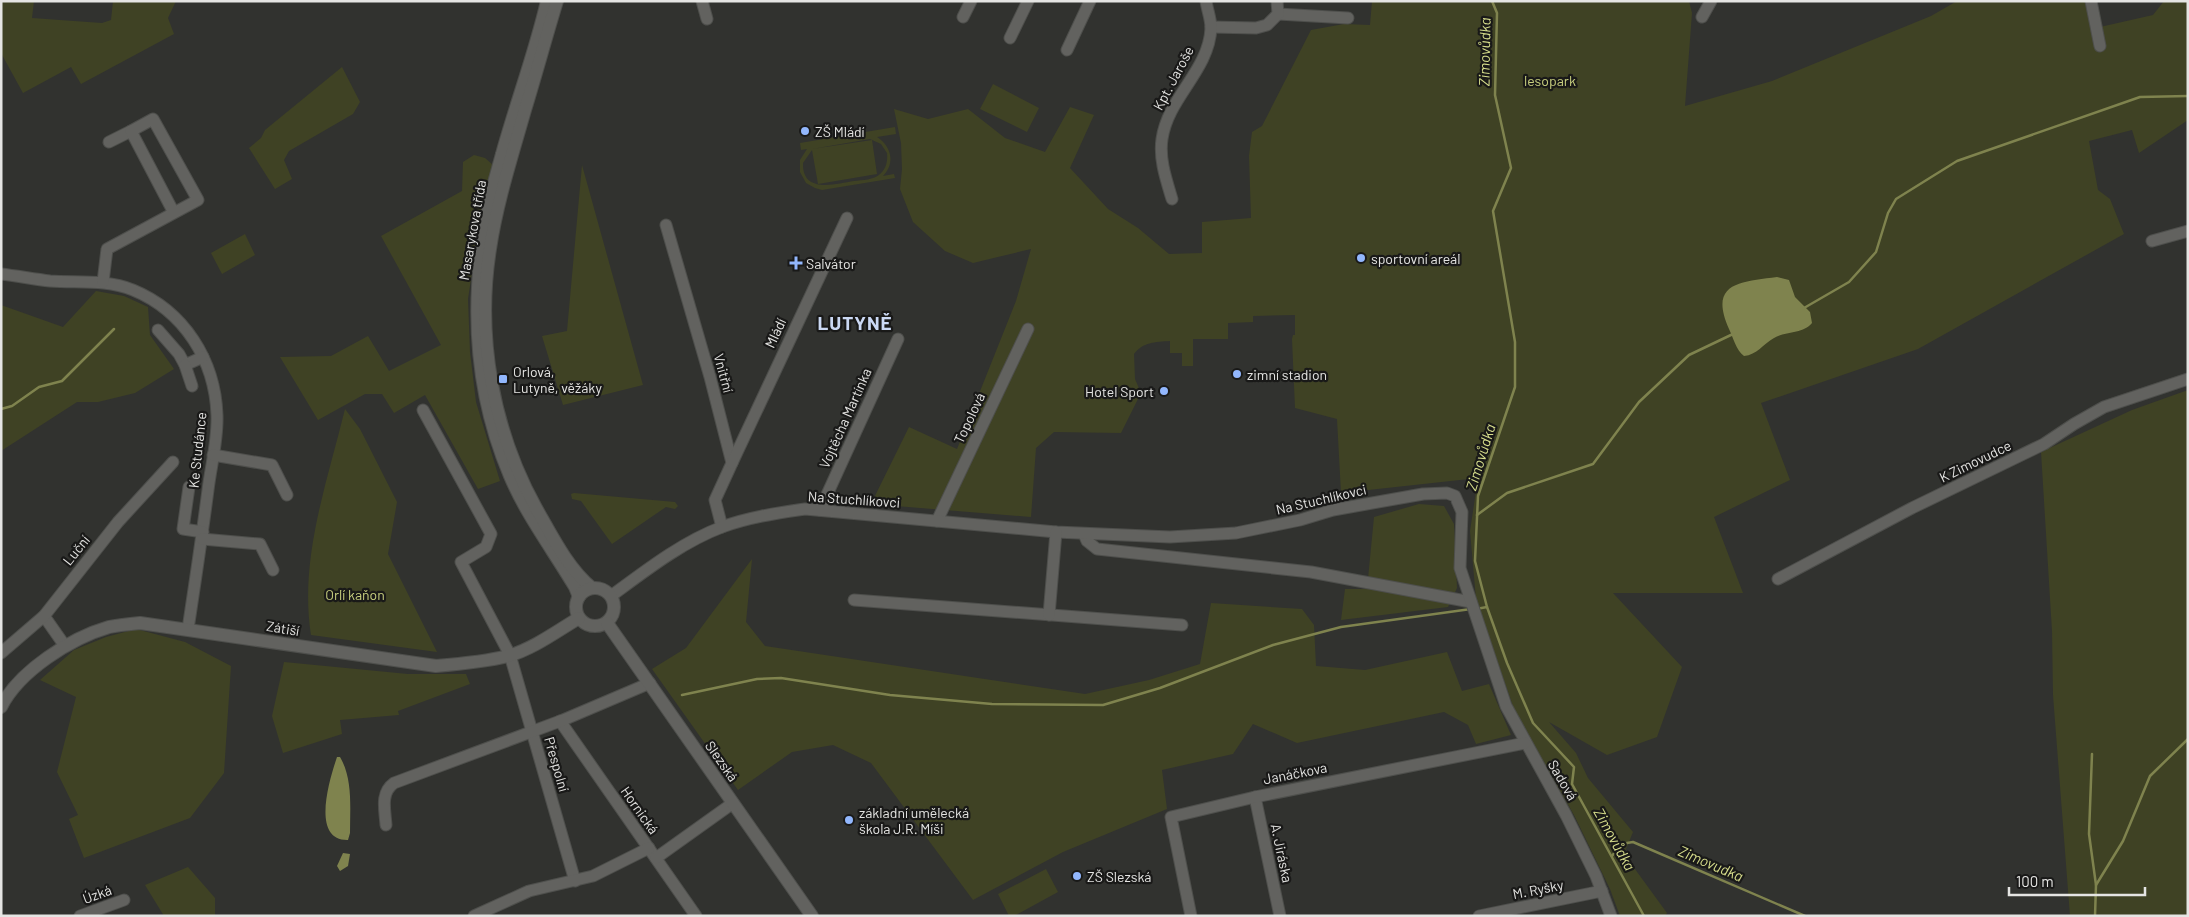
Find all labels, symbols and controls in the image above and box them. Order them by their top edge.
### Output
water label: Zimovůdka [1474,17,1494,87]
street label: Kpt. Jaroše [1149,43,1197,113]
park label: lesopark [1524,72,1576,89]
place label: ZŠ Mládí [815,123,865,140]
marker: ZŠ Mládí [799,125,811,137]
street label: Masarykova třída [455,179,489,281]
place label: sportovní areál [1371,250,1460,267]
marker: sportovní areál [1355,252,1367,264]
place label: Salvátor [806,255,856,272]
marker: Salvátor [790,257,802,269]
district label: LUTYNĚ [817,311,893,334]
street label: Mládí [761,315,789,351]
street label: Vnitřní [711,352,737,395]
place label: Orlová, Lutyně, věžáky [513,363,602,396]
street label: Vojtěcha Martínka [815,365,875,471]
place label: zimní stadion [1247,366,1327,383]
marker: zimní stadion [1231,368,1243,380]
marker: Orlová, Lutyně, věžáky [497,373,509,385]
place label: Hotel Sport [1085,383,1154,400]
marker: Hotel Sport [1158,385,1170,397]
street label: Topolová [950,390,988,446]
street label: Ke Studánce [185,411,209,489]
water label: Zimovůdka [1461,421,1499,493]
street label: K Zimovudce [1936,436,2014,486]
street label: Na Stuchlíkovci [1274,480,1368,518]
street label: Na Stuchlíkovci [807,487,901,511]
street label: Luční [59,532,93,568]
park label: Orlí kaňon [325,586,385,603]
street label: Zátiší [265,617,301,639]
street label: Přespolní [541,735,573,793]
street label: Slezská [702,737,742,785]
street label: Sadová [1545,757,1581,803]
street label: Janáčkova [1262,758,1328,788]
street label: Hornická [617,783,663,837]
place label: základní umělecká škola J.R. Míši [859,804,969,837]
water label: Zimovůdka [1590,804,1640,874]
marker: základní umělecká škola J.R. Míši [843,814,855,826]
street label: A. Jiráska [1267,822,1297,884]
water label: Zimovudka [1676,841,1746,885]
scale bar [2009,864,2145,896]
place label: ZŠ Slezská [1087,868,1152,885]
marker: ZŠ Slezská [1071,870,1083,882]
text: 100 m [2016,872,2054,890]
street label: M. Ryšky [1511,876,1565,902]
street label: Úzká [80,881,114,907]

